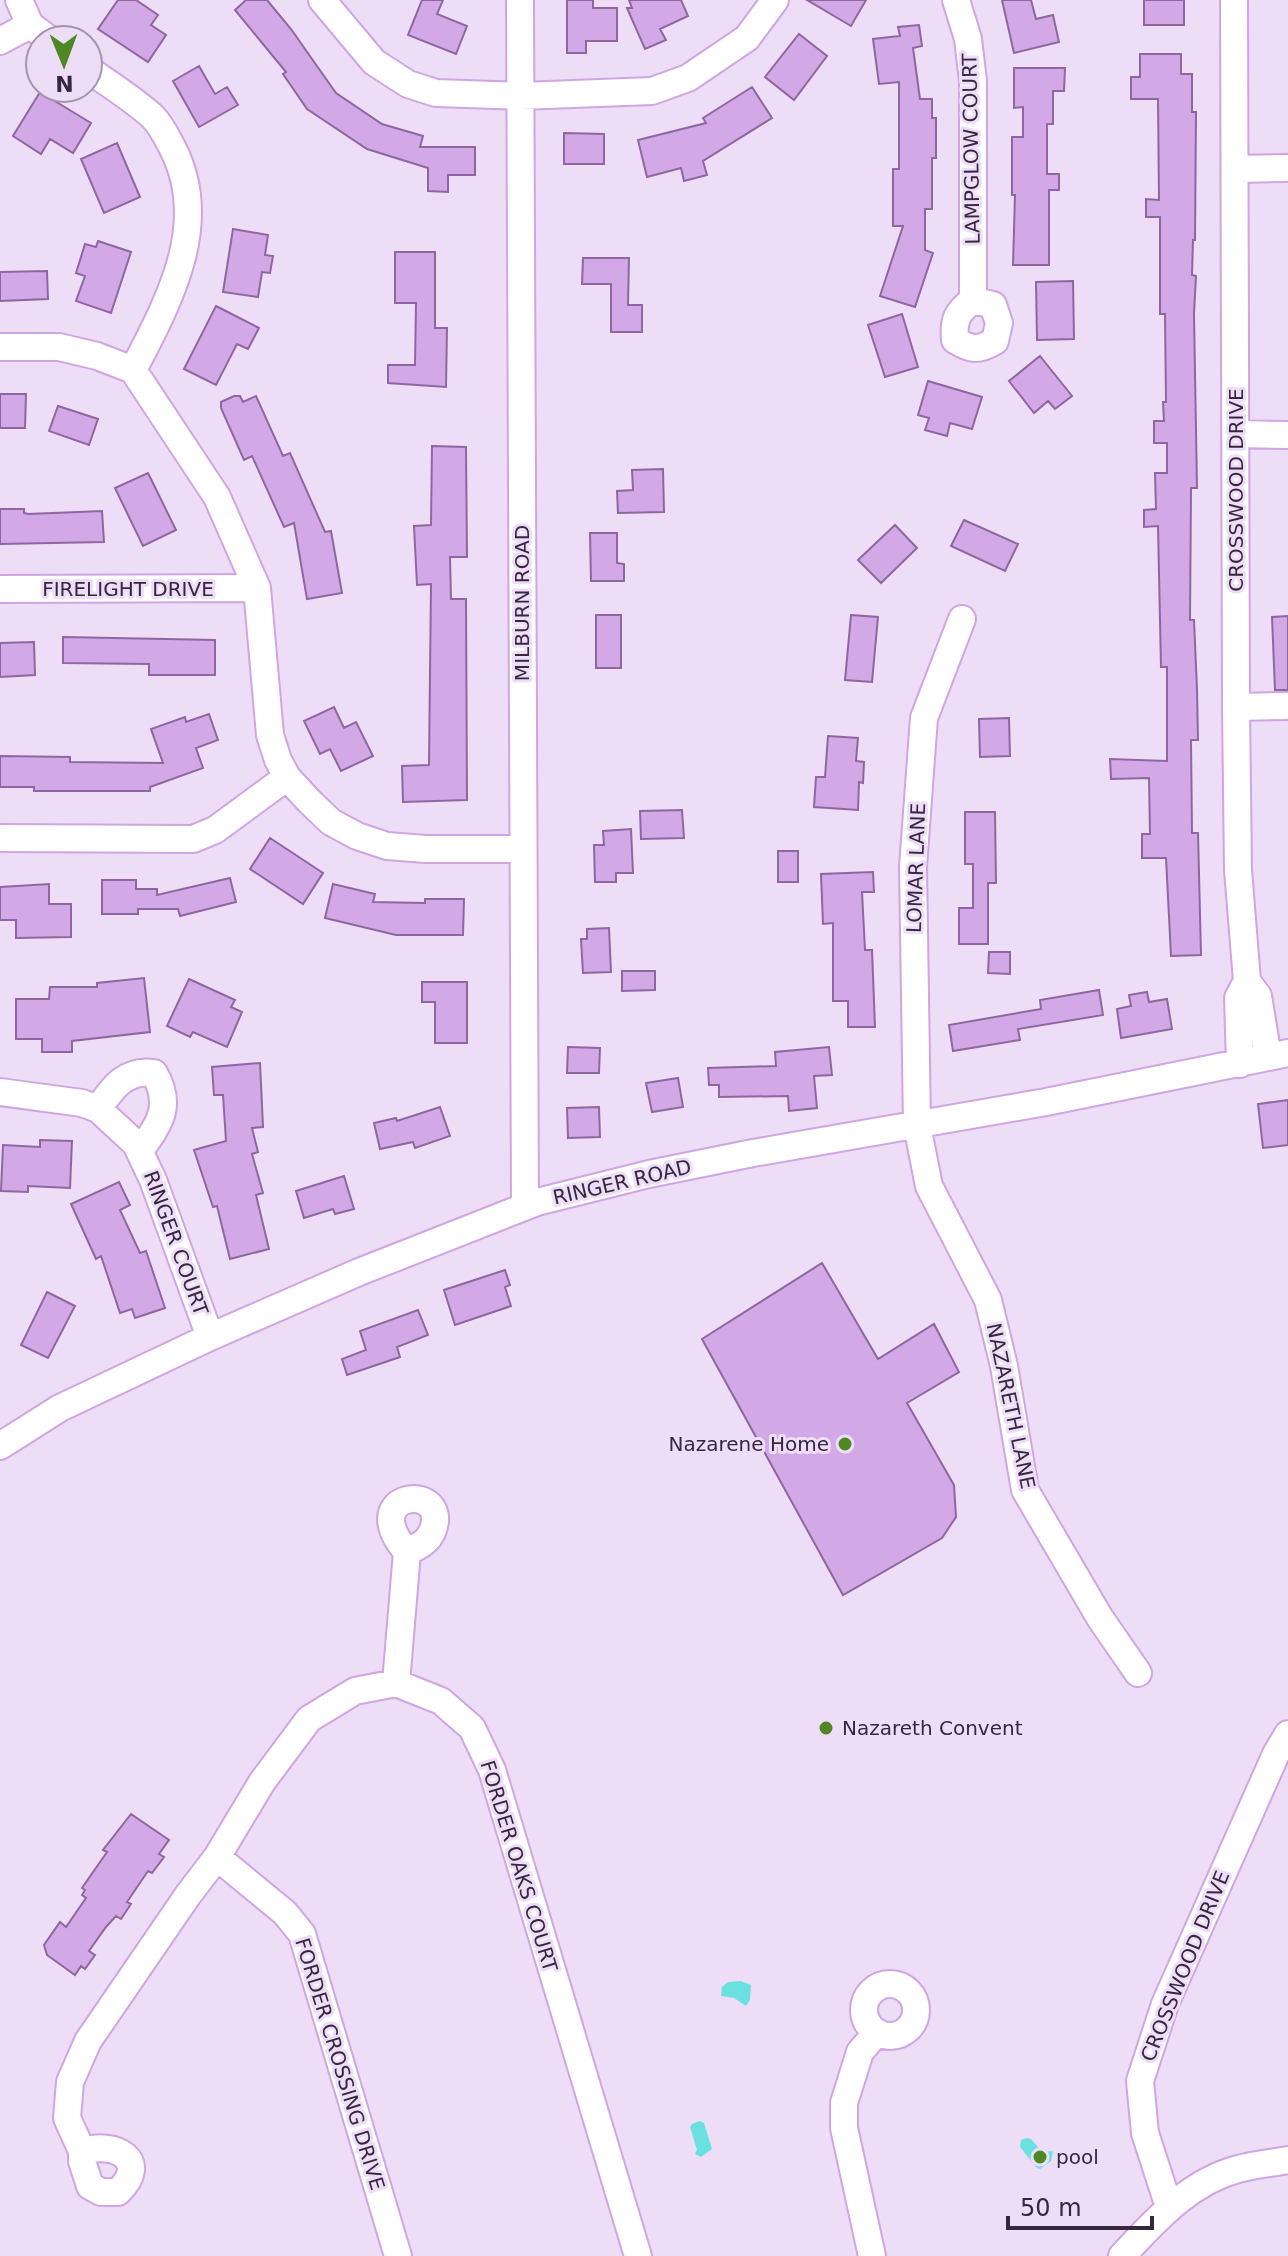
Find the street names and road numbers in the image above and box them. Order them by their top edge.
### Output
street label: LAMPGLOW COURT [957,52,985,245]
street label: CROSSWOOD DRIVE [1224,388,1248,592]
street label: MILBURN ROAD [510,525,534,681]
street label: FIRELIGHT DRIVE [42,577,214,601]
street label: LOMAR LANE [902,802,930,934]
street label: RINGER ROAD [550,1154,694,1210]
street label: RINGER COURT [139,1167,214,1319]
street label: NAZARETH LANE [982,1321,1040,1491]
street label: FORDER OAKS COURT [475,1757,563,1975]
street label: CROSSWOOD DRIVE [1136,1867,1234,2065]
street label: FORDER CROSSING DRIVE [290,1935,390,2193]

